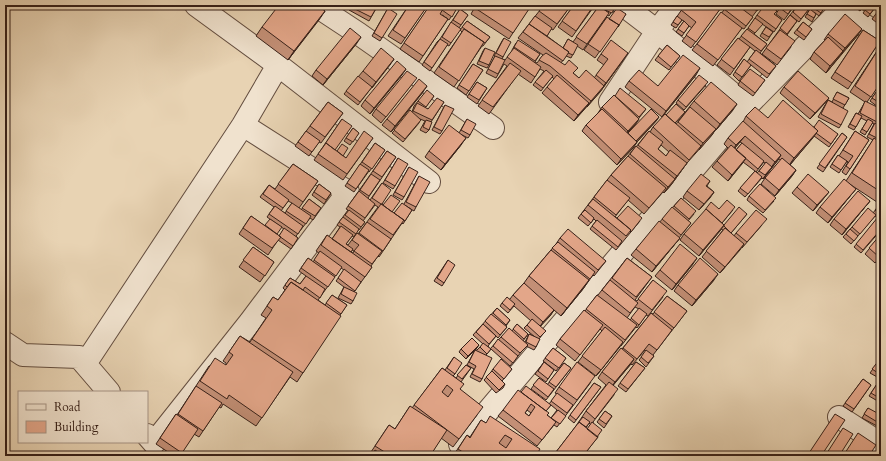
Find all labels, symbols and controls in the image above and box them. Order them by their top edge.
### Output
legend [18,391,148,443]
text: Road [54,399,81,415]
text: Building [54,419,99,435]

